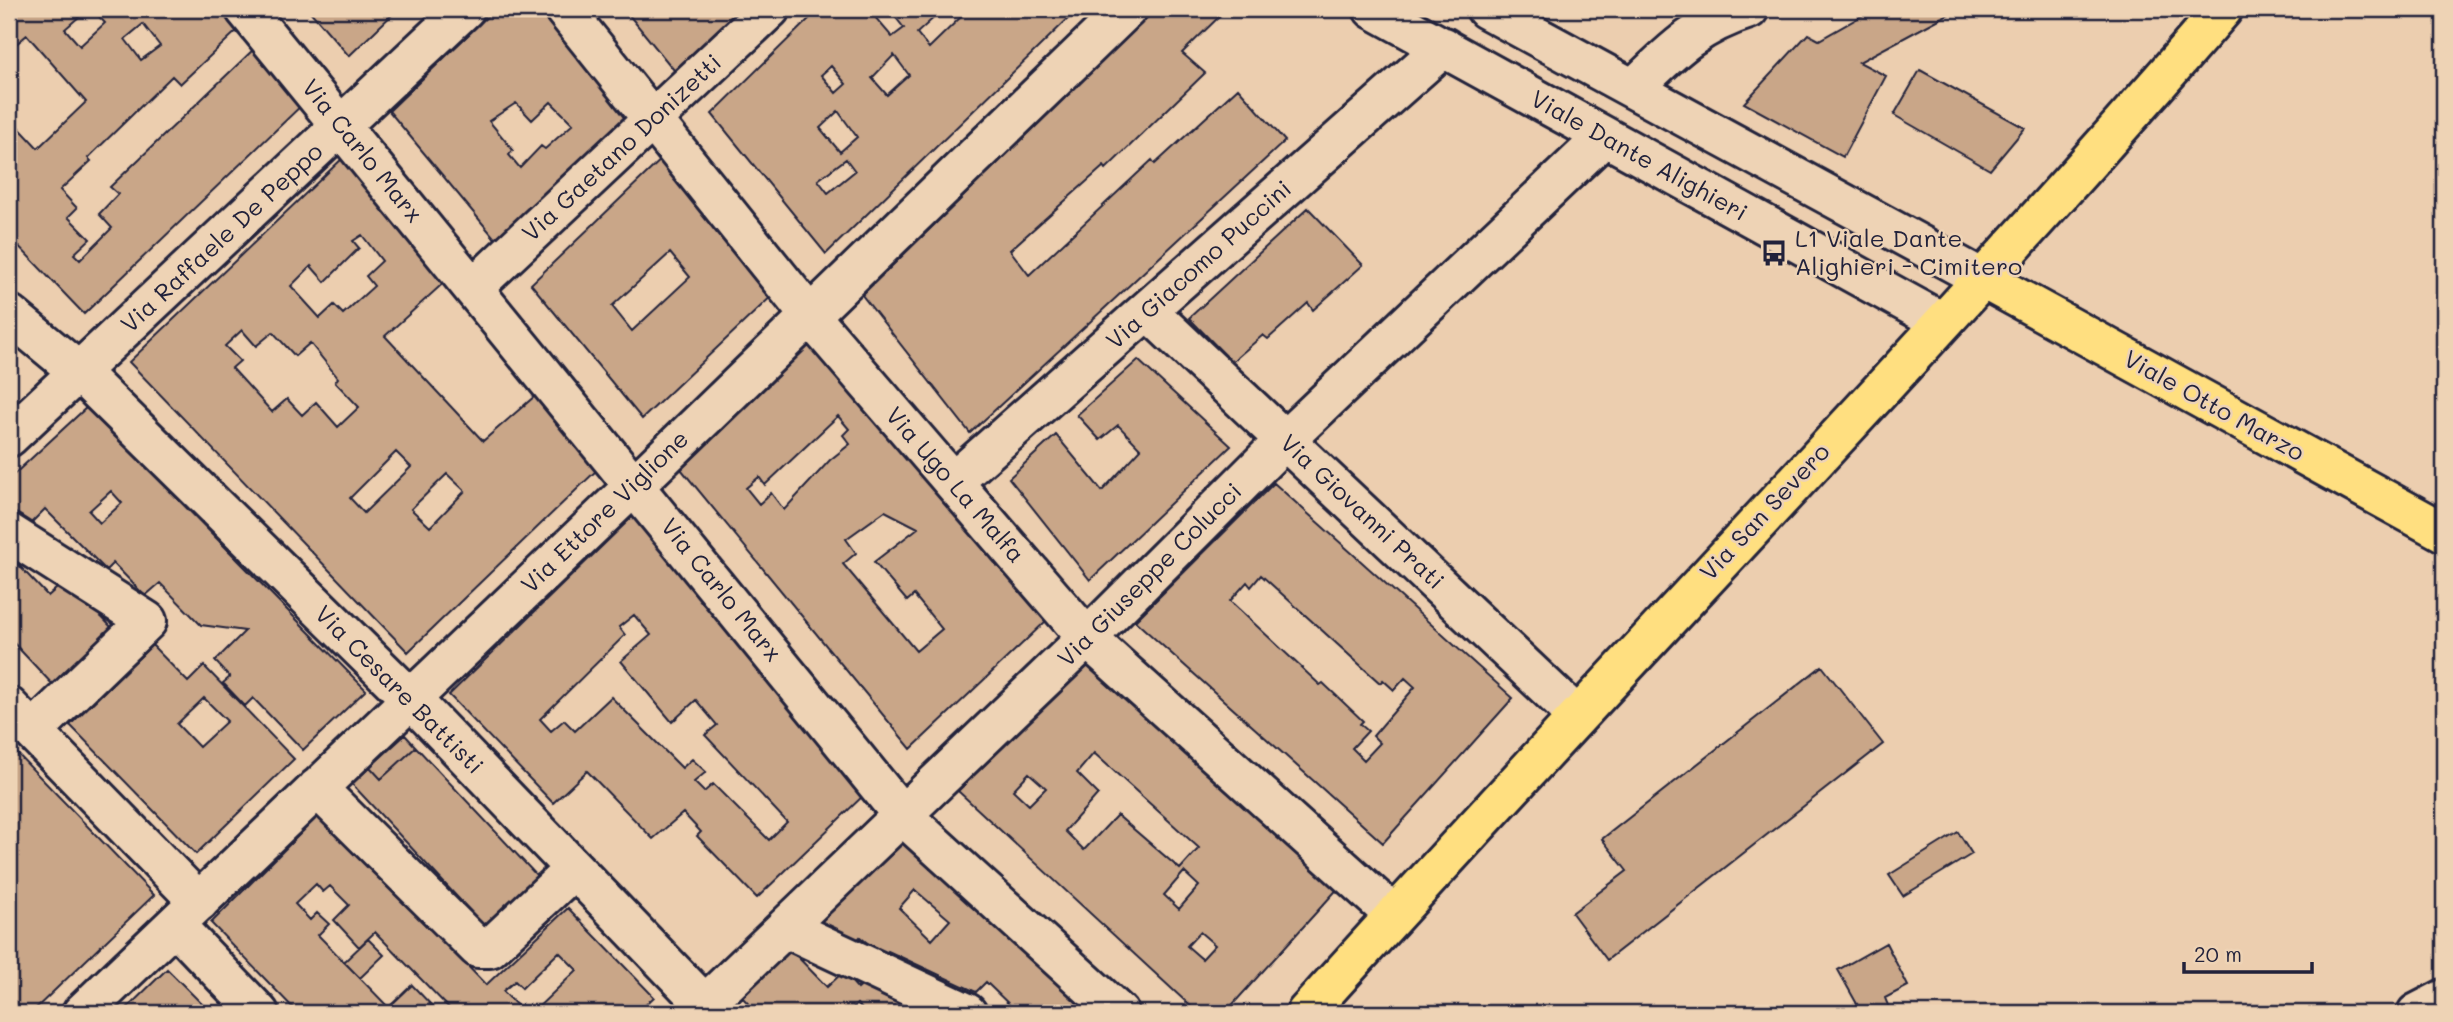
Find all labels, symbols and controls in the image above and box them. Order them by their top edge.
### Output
street label: Via Gaetano Donizetti [515,46,727,247]
street label: Via Carlo Marx [296,72,431,228]
street label: Viale Dante Alighieri [1526,82,1754,227]
street label: Via Raffaele De Peppo [113,135,329,339]
street label: Via Giacomo Puccini [1099,172,1297,355]
place label: L1 Viale Dante Alighieri - Cimitero [1795,222,2022,281]
bus stop icon: L1 Viale Dante Alighieri - Cimitero [1759,238,1789,268]
street label: Viale Otto Marzo [2119,342,2311,467]
street label: Via Ugo La Malfa [880,400,1032,568]
street label: Via Ettore Viglione [514,423,694,599]
street label: Via Giovanni Prati [1274,427,1452,595]
street label: Via San Severo [1692,436,1836,586]
street label: Via Giuseppe Colucci [1050,475,1248,673]
street label: Via Carlo Marx [655,511,790,667]
street label: Via Cesare Battisti [309,598,491,780]
scale bar [2184,931,2311,975]
text: 20 m [2194,940,2242,967]

